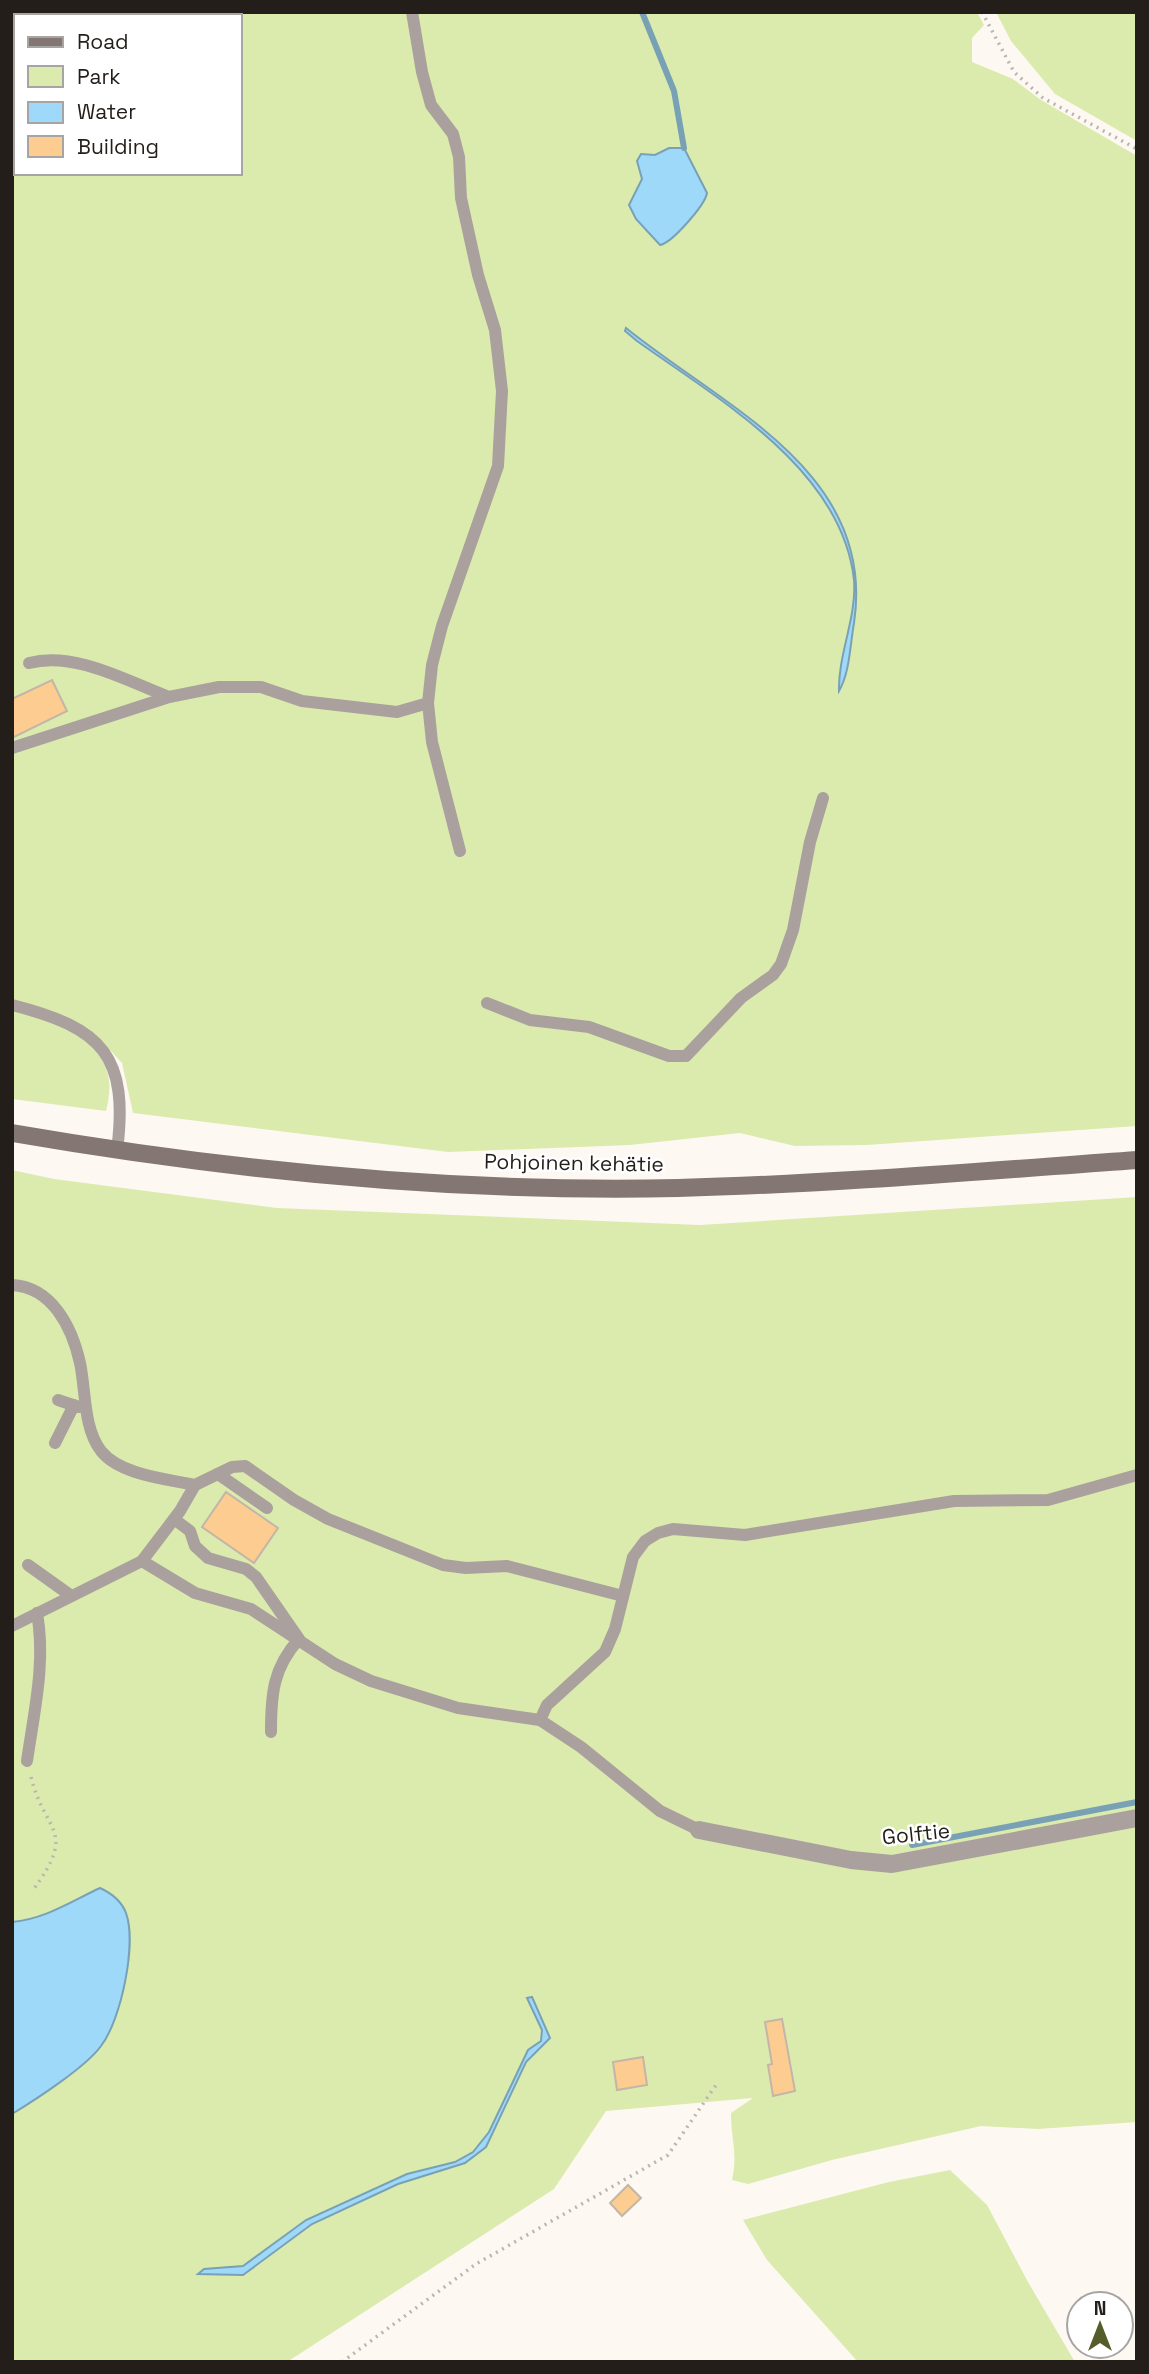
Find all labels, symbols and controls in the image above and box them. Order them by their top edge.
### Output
legend [14,14,242,175]
text: Road [77,28,129,55]
text: Park [77,63,121,90]
text: Water [77,98,136,125]
text: Building [77,133,159,160]
street label: Pohjoinen kehätie [484,1147,664,1178]
street label: Golftie [881,1817,951,1850]
north arrow [1065,2290,1135,2360]
text: N [1094,2296,1106,2321]

